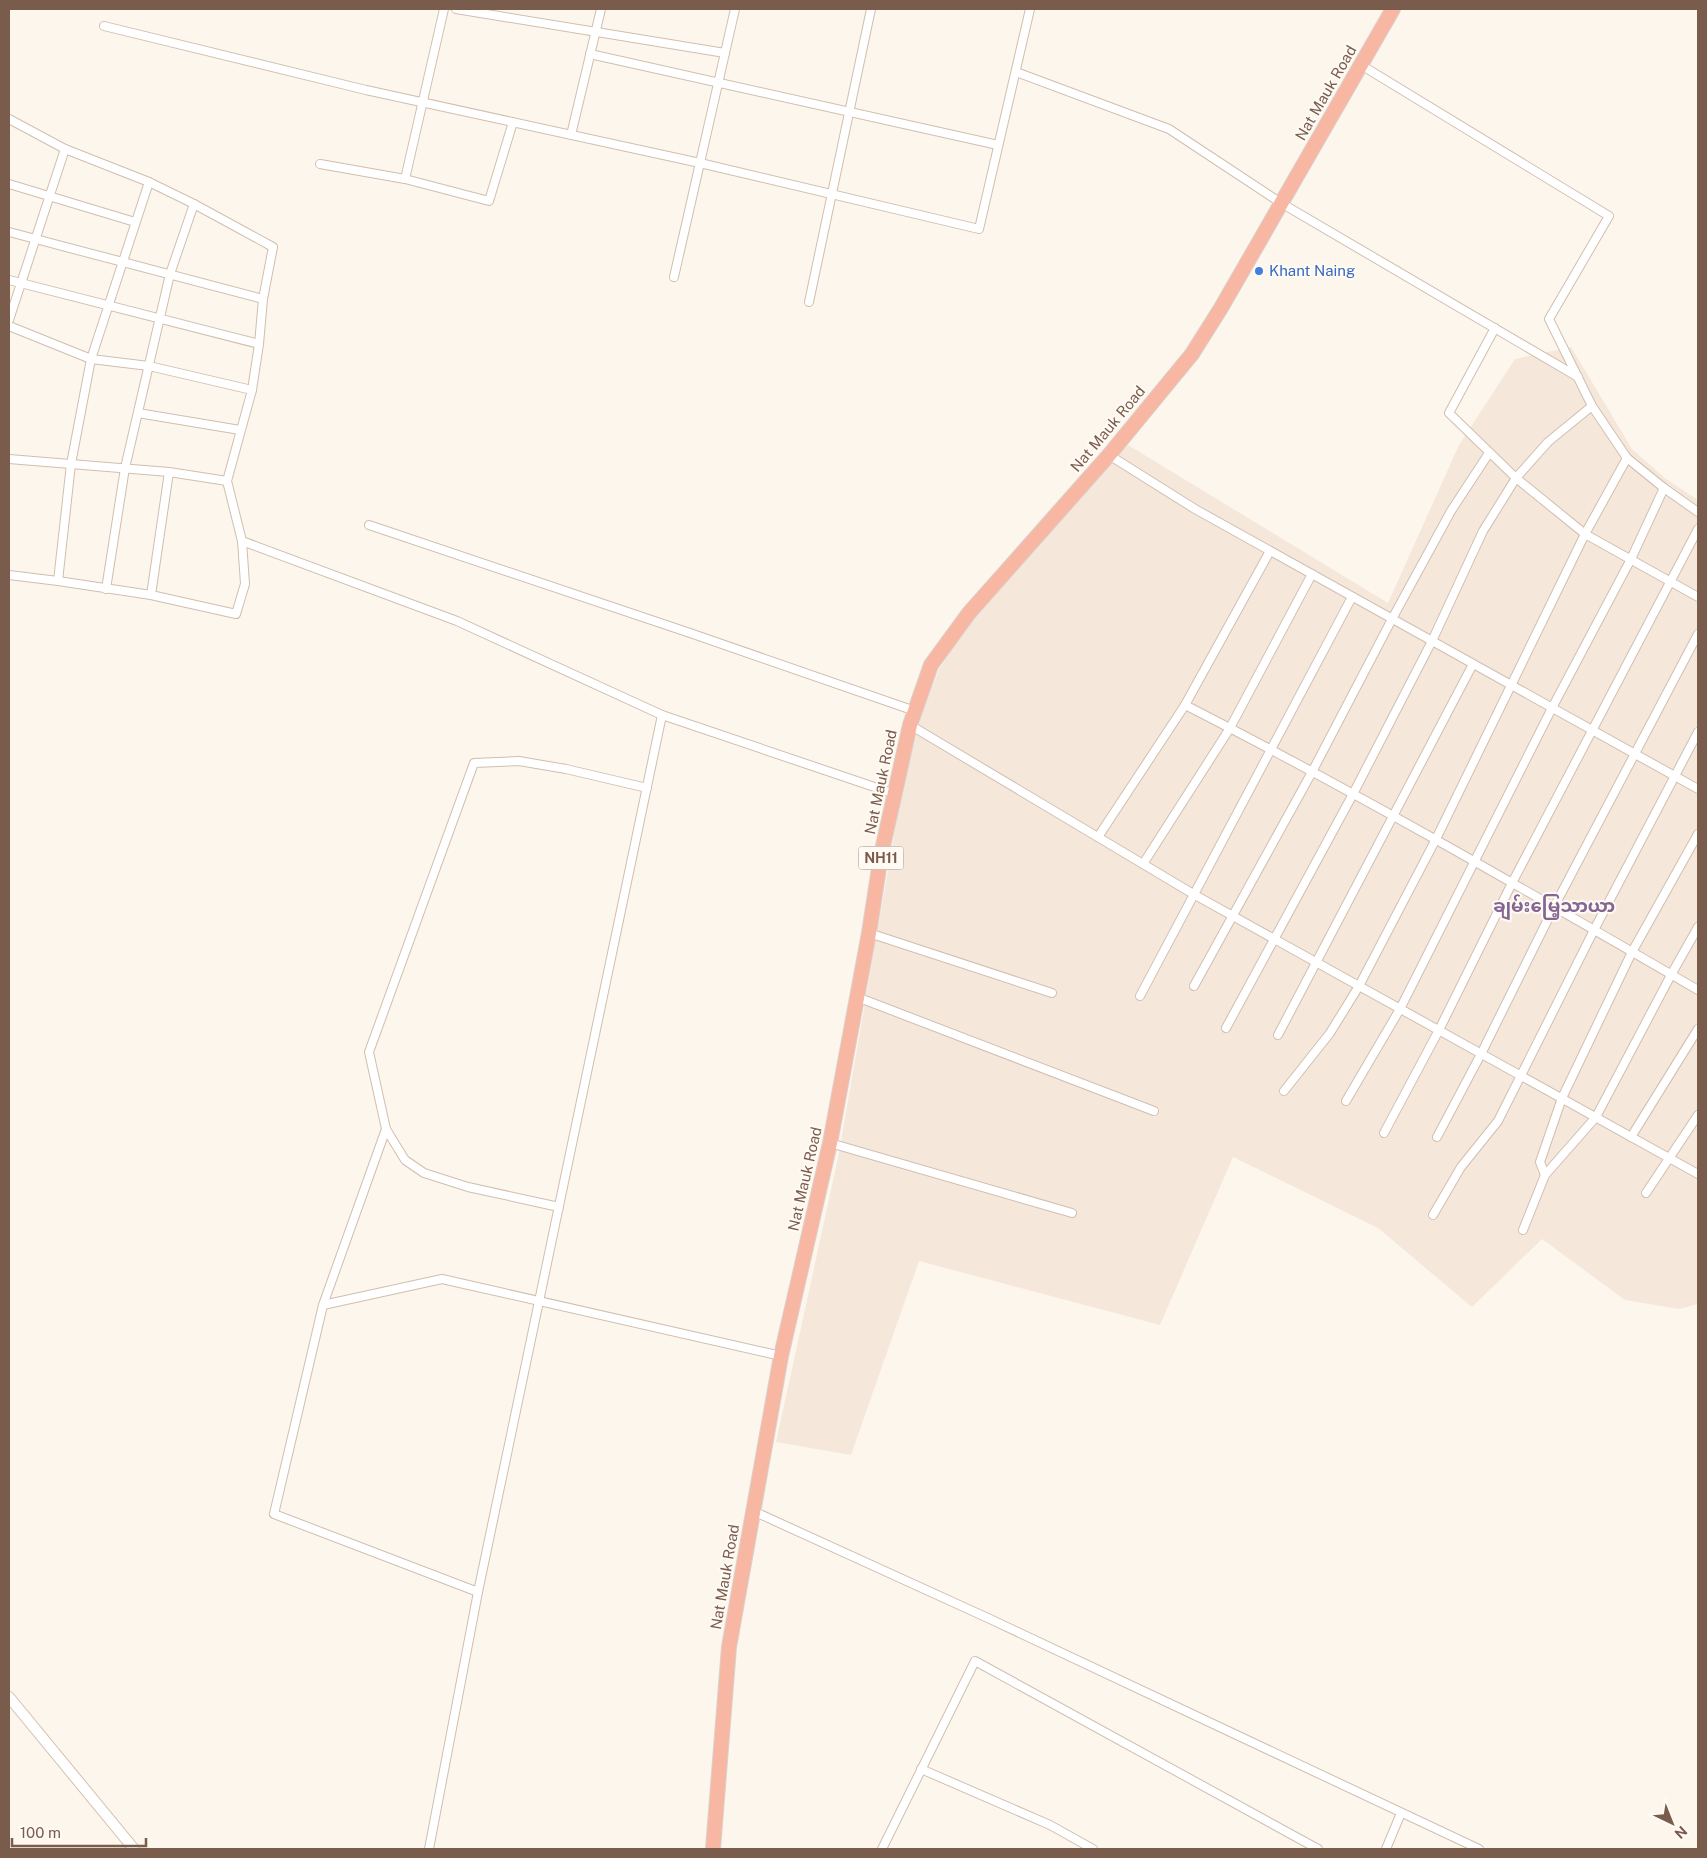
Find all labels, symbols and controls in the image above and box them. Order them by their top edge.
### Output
street label: Nat Mauk Road [1292,42,1360,143]
place label: Khant Naing [1269,262,1355,279]
marker: Khant Naing [1253,265,1265,277]
street label: Nat Mauk Road [1067,382,1148,475]
street label: Nat Mauk Road [861,728,900,836]
road number: NH11 [858,846,904,870]
district label: ချမ်းမြေ့သာယာ [1493,894,1615,921]
street label: Nat Mauk Road [784,1125,825,1233]
street label: Nat Mauk Road [707,1523,742,1631]
north arrow [1647,1798,1697,1848]
scale bar [12,1816,146,1848]
text: N [1671,1823,1690,1842]
text: 100 m [20,1824,61,1841]

